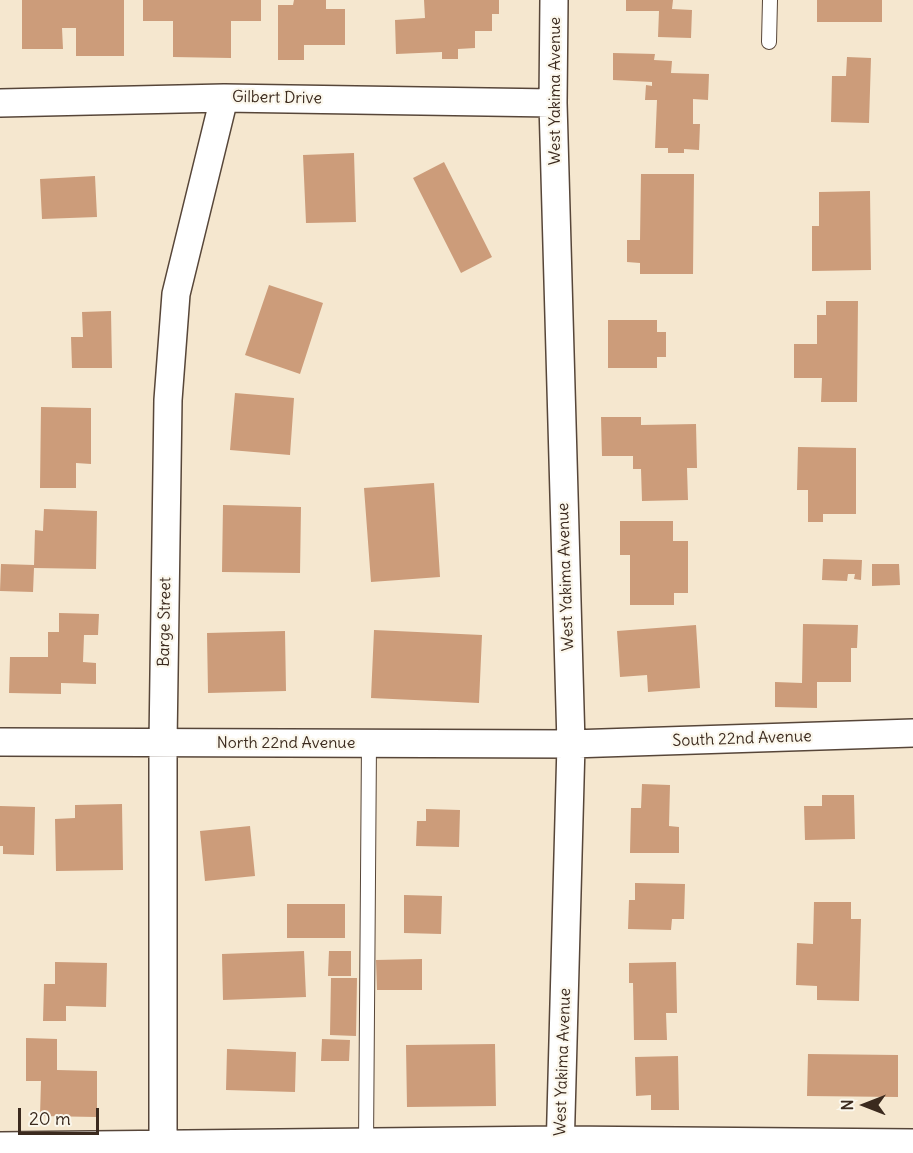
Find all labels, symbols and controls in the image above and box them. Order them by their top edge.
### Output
street label: West Yakima Avenue [545,17,565,165]
street label: Gilbert Drive [232,88,322,108]
street label: West Yakima Avenue [554,503,578,651]
street label: Barge Street [155,577,175,667]
street label: South 22nd Avenue [672,727,812,751]
street label: North 22nd Avenue [217,733,355,753]
street label: West Yakima Avenue [551,988,575,1136]
north arrow [835,1075,895,1135]
scale bar [21,1096,102,1134]
text: N [837,1099,857,1111]
text: 20 m [29,1107,71,1130]

